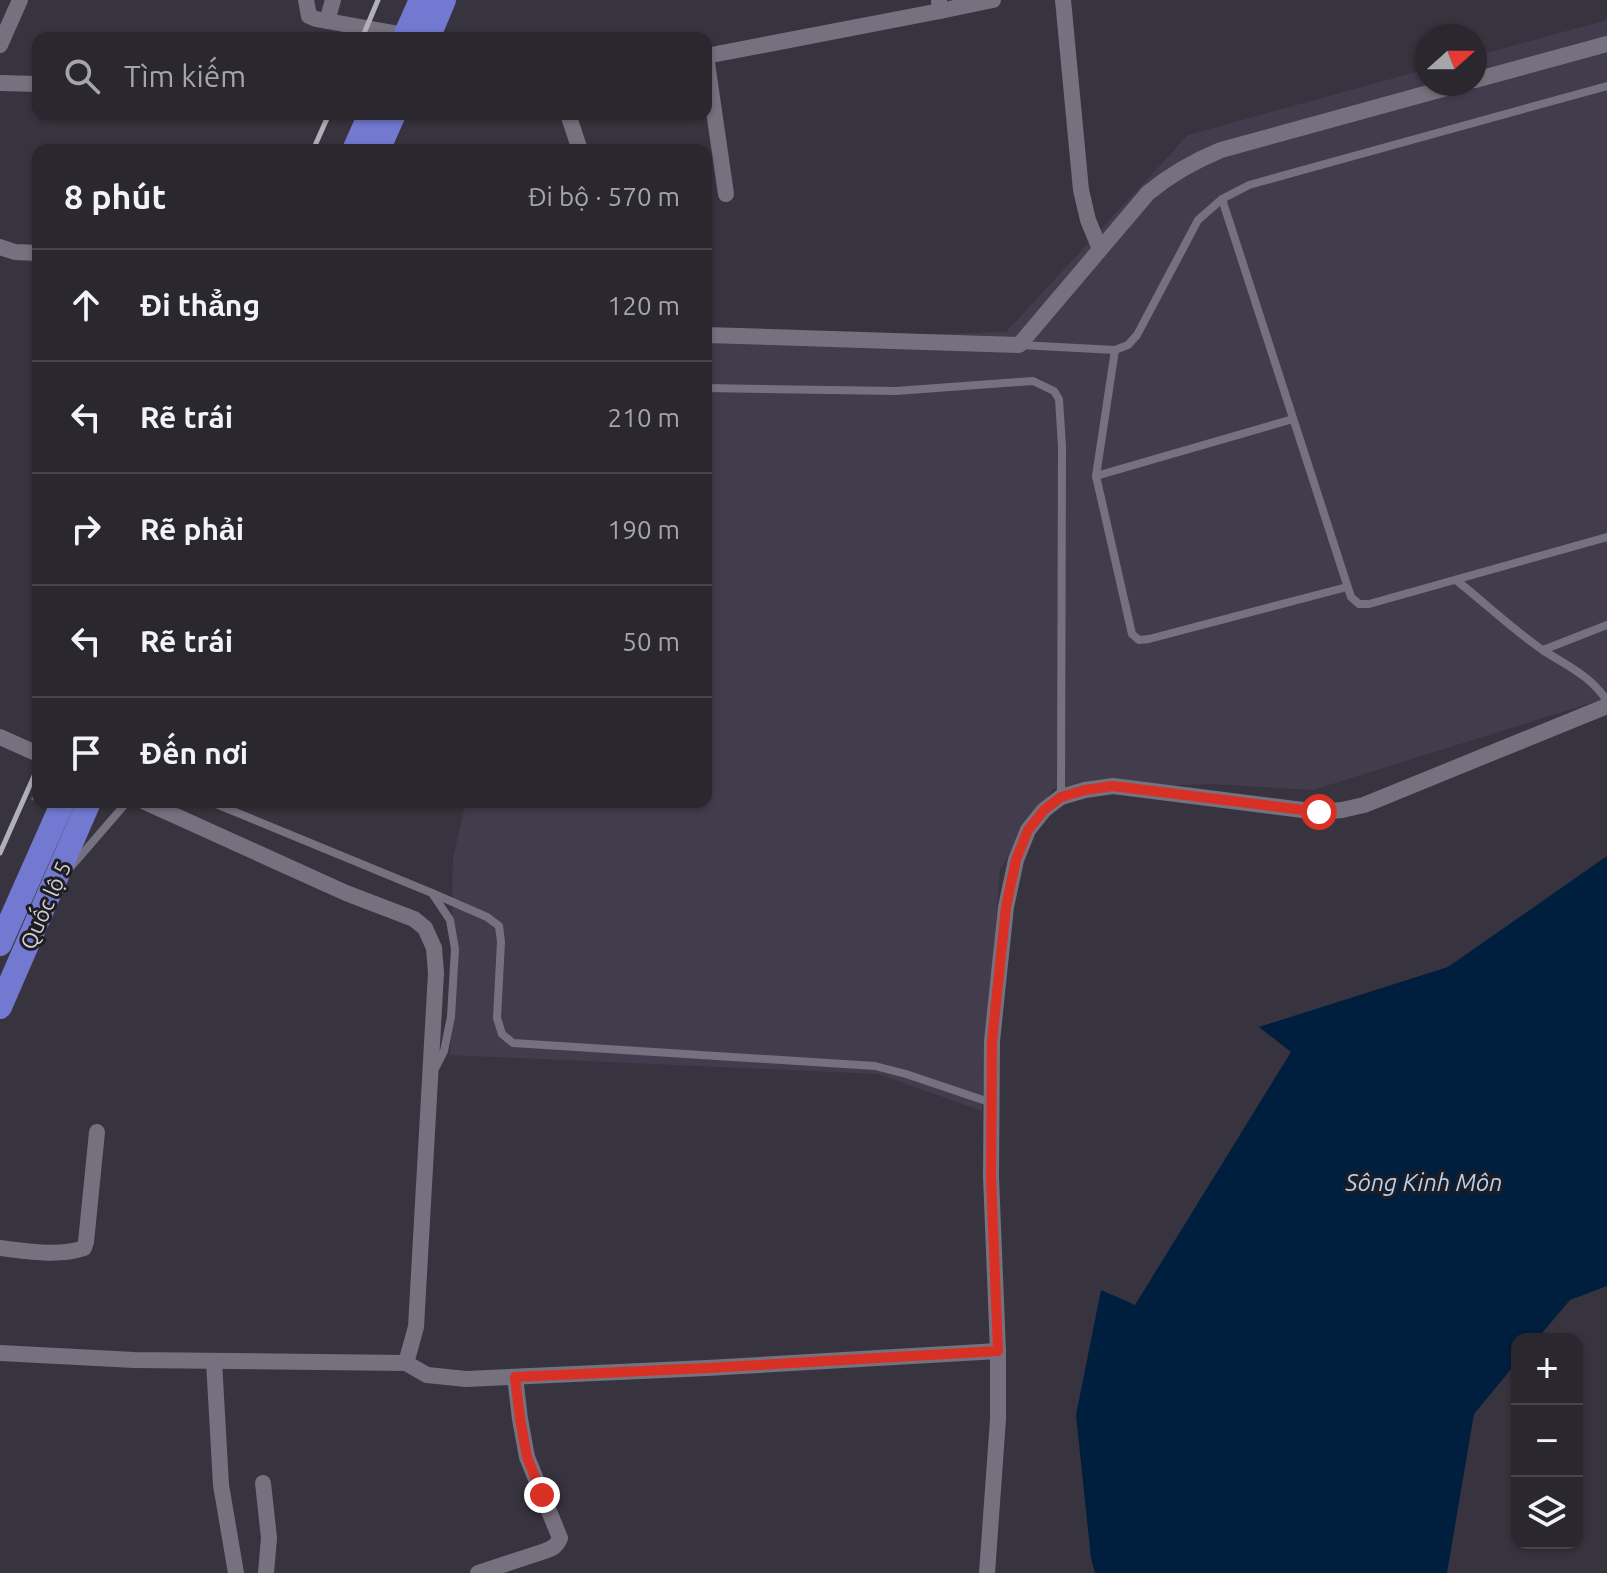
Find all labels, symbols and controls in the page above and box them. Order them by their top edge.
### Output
north arrow [1415,24,1487,96]
search box [32,32,712,120]
icon: search [60,54,104,98]
text: Tìm kiếm [124,59,246,93]
text: 8 phút [64,177,166,215]
text: Đi bộ · 570 m [528,182,680,211]
icon: ahead [64,283,108,327]
text: Đi thẳng [140,288,260,322]
text: 120 m [608,291,680,320]
icon: left [64,395,108,439]
text: Rẽ trái [140,400,233,434]
text: 210 m [608,403,680,432]
icon: right [64,507,108,551]
text: Rẽ phải [140,512,244,546]
text: 190 m [608,515,680,544]
icon: left [64,619,108,663]
text: Rẽ trái [140,624,233,658]
text: 50 m [622,627,680,656]
icon: arrive [64,731,108,775]
text: Đến nơi [140,736,248,770]
route start [1301,794,1337,830]
street label: Quốc lộ 5 [12,856,76,953]
water label: Sông Kinh Môn [1345,1169,1502,1196]
map controls [1511,1333,1583,1549]
button: + [1511,1333,1583,1405]
button: − [1511,1405,1583,1477]
route end [524,1477,560,1513]
button: layers [1511,1477,1583,1549]

